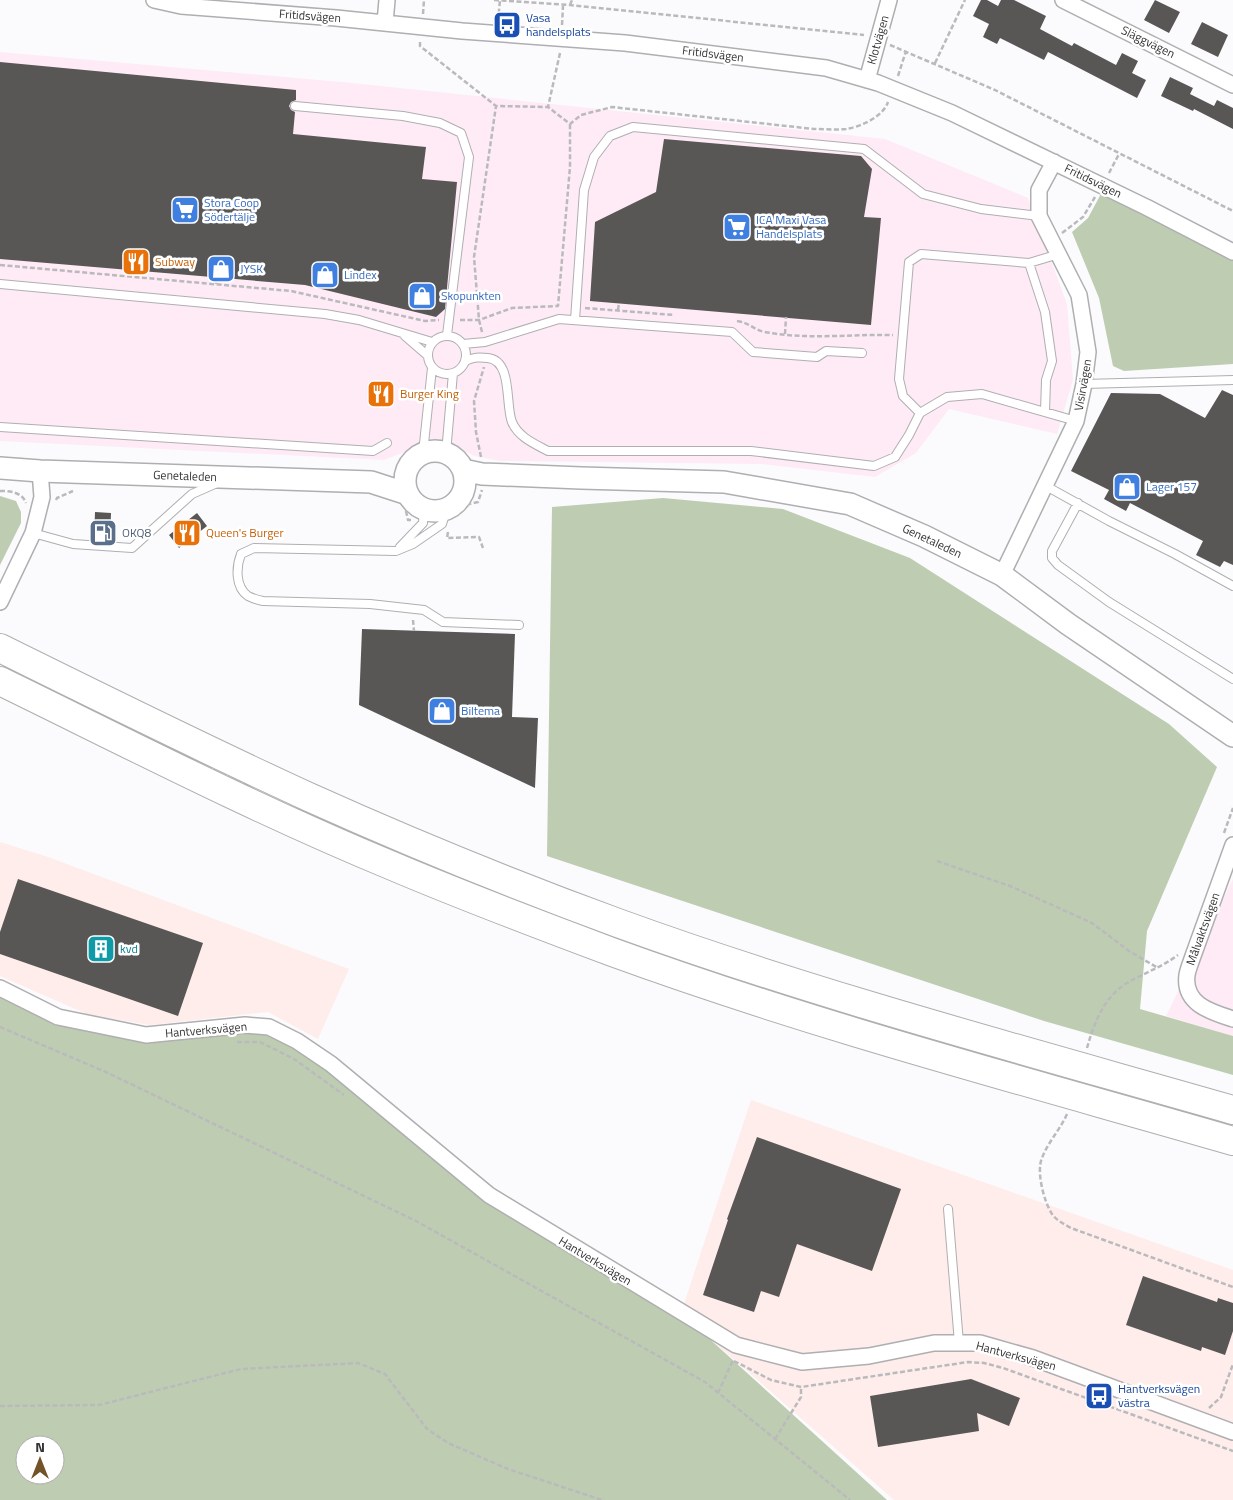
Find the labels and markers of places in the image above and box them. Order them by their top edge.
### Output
place label: Vasa handelsplats [526,8,591,41]
bus stop icon: Vasa handelsplats [492,10,522,40]
place label: Stora Coop Södertälje [204,193,259,226]
supermarket icon: Stora Coop Södertälje [170,195,200,225]
place label: ICA Maxi Vasa Handelsplats [756,210,826,243]
supermarket icon: ICA Maxi Vasa Handelsplats [722,212,752,242]
restaurant icon: Subway [121,247,151,277]
place label: Subway [155,252,195,271]
shop icon: JYSK [206,254,236,284]
place label: JYSK [240,259,263,278]
shop icon: Lindex [310,260,340,290]
place label: Lindex [344,265,377,284]
shop icon: Skopunkten [407,281,437,311]
place label: Skopunkten [441,286,501,305]
restaurant icon: Burger King [366,379,396,409]
place label: Burger King [400,384,459,403]
shop icon: Lager 157 [1112,472,1142,502]
place label: Lager 157 [1146,477,1197,496]
fuel station icon: OKQ8 [88,518,118,548]
restaurant icon: Queen's Burger [172,518,202,548]
place label: OKQ8 [122,523,151,542]
place label: Queen's Burger [206,523,284,542]
shop icon: Biltema [427,696,457,726]
place label: Biltema [461,701,500,720]
building icon: kvd [86,934,116,964]
place label: kvd [120,939,138,958]
place label: Hantverksvägen västra [1118,1379,1200,1412]
bus stop icon: Hantverksvägen västra [1084,1381,1114,1411]

